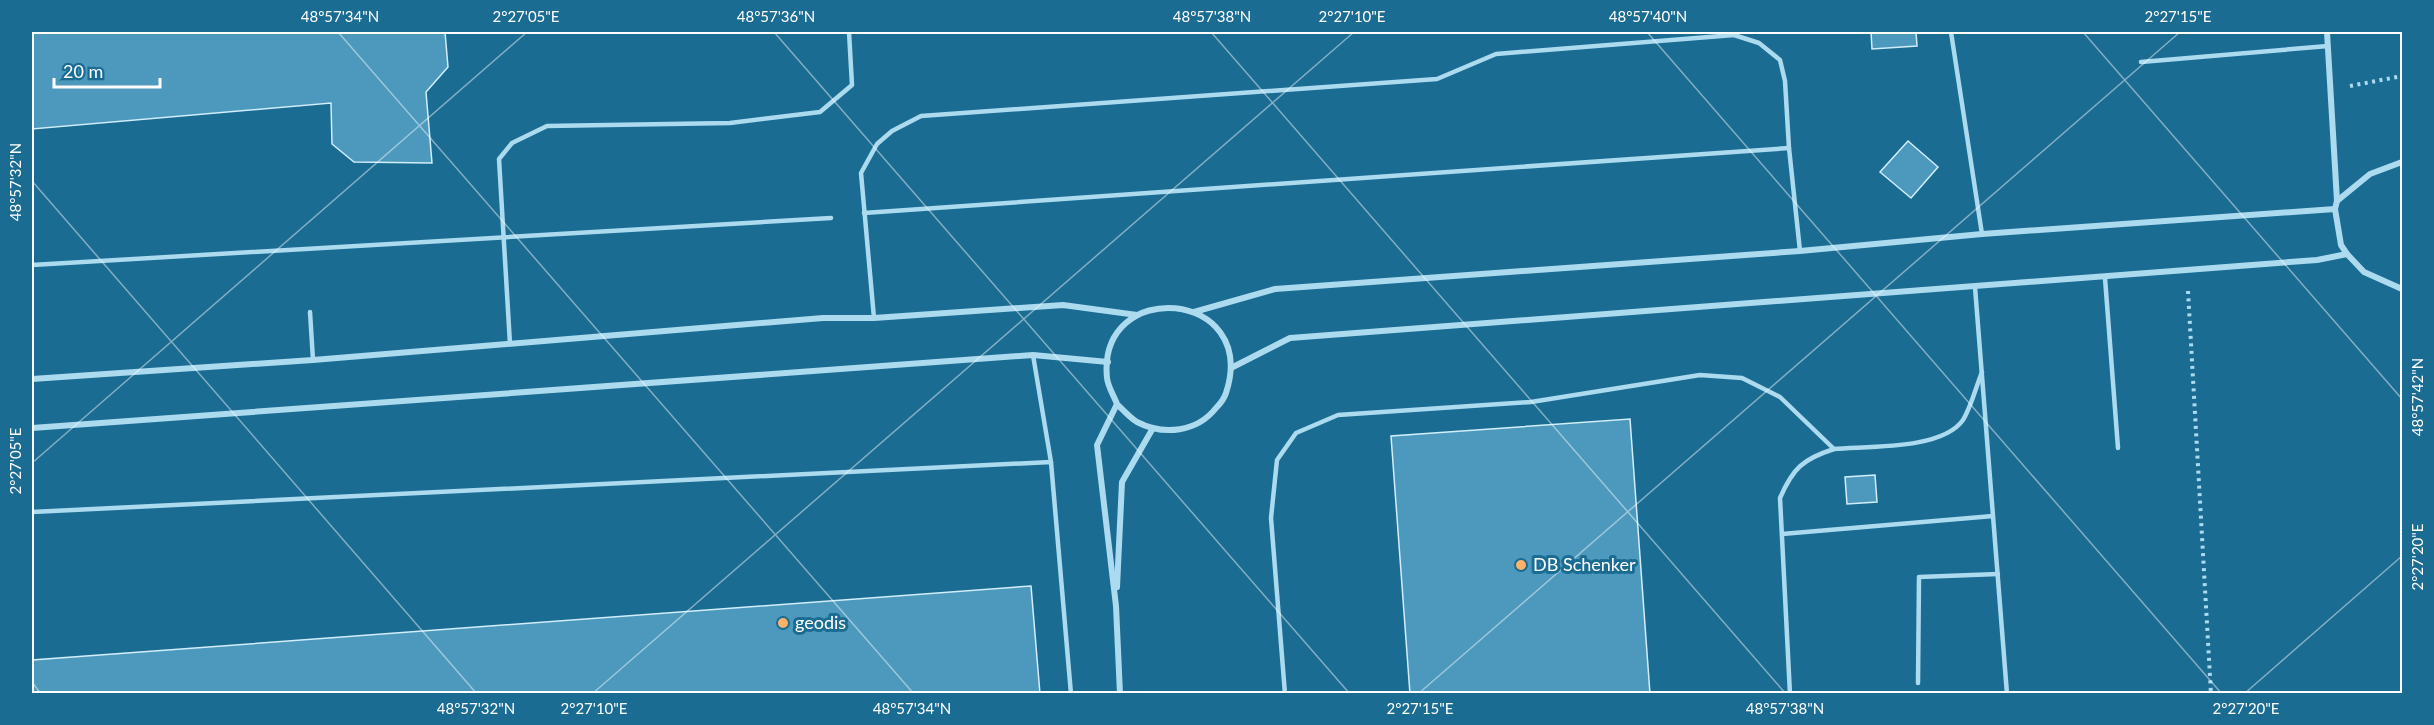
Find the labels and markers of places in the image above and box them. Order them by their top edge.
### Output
place label: DB Schenker [1533,553,1636,575]
marker: DB Schenker [1514,558,1528,572]
place label: geodis [795,611,846,633]
marker: geodis [776,616,790,630]

